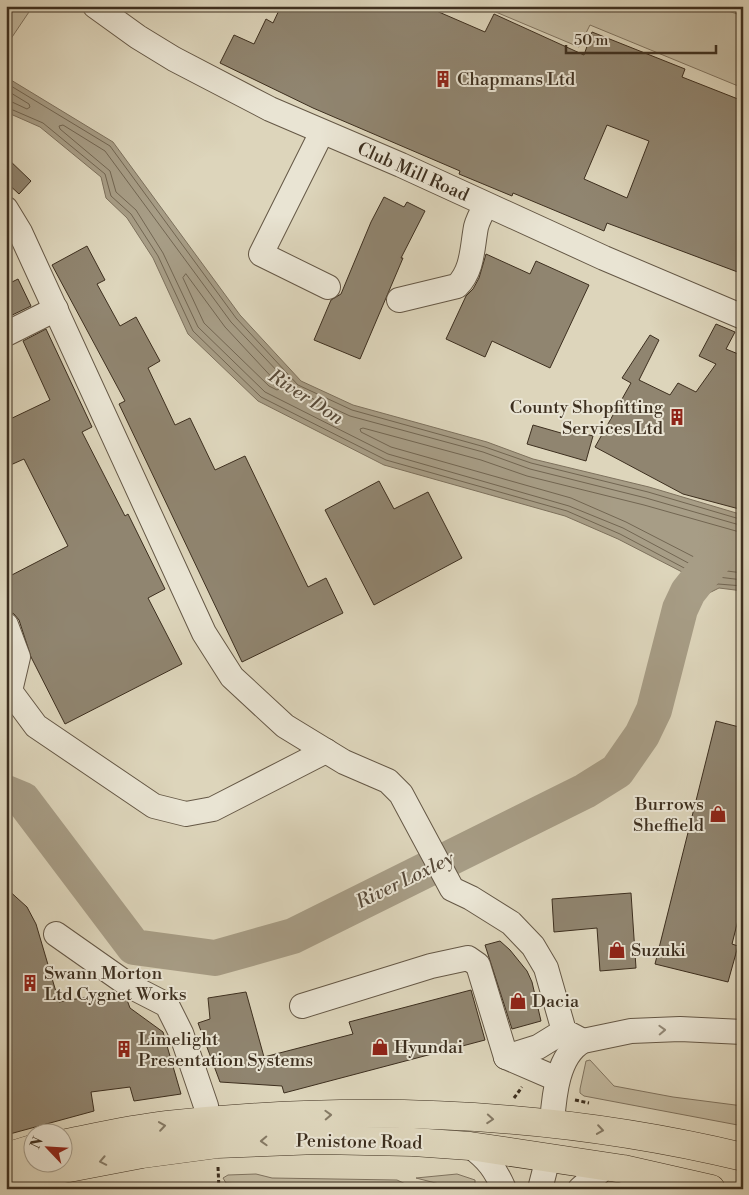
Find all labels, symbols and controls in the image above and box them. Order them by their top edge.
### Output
scale bar [566,22,716,54]
text: 50 m [574,31,608,50]
place label: Chapmans Ltd [457,68,576,91]
building icon: Chapmans Ltd [433,69,453,89]
street label: Club Mill Road [354,137,473,207]
water label: River Don [263,363,348,430]
place label: County Shopfitting Services Ltd [510,396,664,440]
building icon: County Shopfitting Services Ltd [667,407,687,427]
place label: Burrows Sheffield [633,793,705,837]
shop icon: Burrows Sheffield [708,804,728,824]
water label: River Loxley [351,845,459,915]
place label: Suzuki [631,939,686,962]
shop icon: Suzuki [607,940,627,960]
place label: Swann Morton Ltd Cygnet Works [44,962,187,1006]
building icon: Swann Morton Ltd Cygnet Works [20,973,40,993]
place label: Dacia [532,990,580,1013]
shop icon: Dacia [508,991,528,1011]
one-way arrow [659,1024,667,1035]
place label: Limelight Presentation Systems [138,1028,313,1072]
place label: Hyundai [394,1036,463,1059]
shop icon: Hyundai [370,1037,390,1057]
building icon: Limelight Presentation Systems [114,1039,134,1059]
one-way arrow [324,1110,332,1120]
one-way arrow [487,1113,495,1124]
north arrow [22,1122,72,1172]
one-way arrow [158,1122,167,1132]
one-way arrow [596,1124,604,1135]
street label: Penistone Road [296,1129,423,1155]
text: N [27,1134,48,1152]
one-way arrow [260,1136,268,1147]
one-way arrow [99,1156,108,1166]

